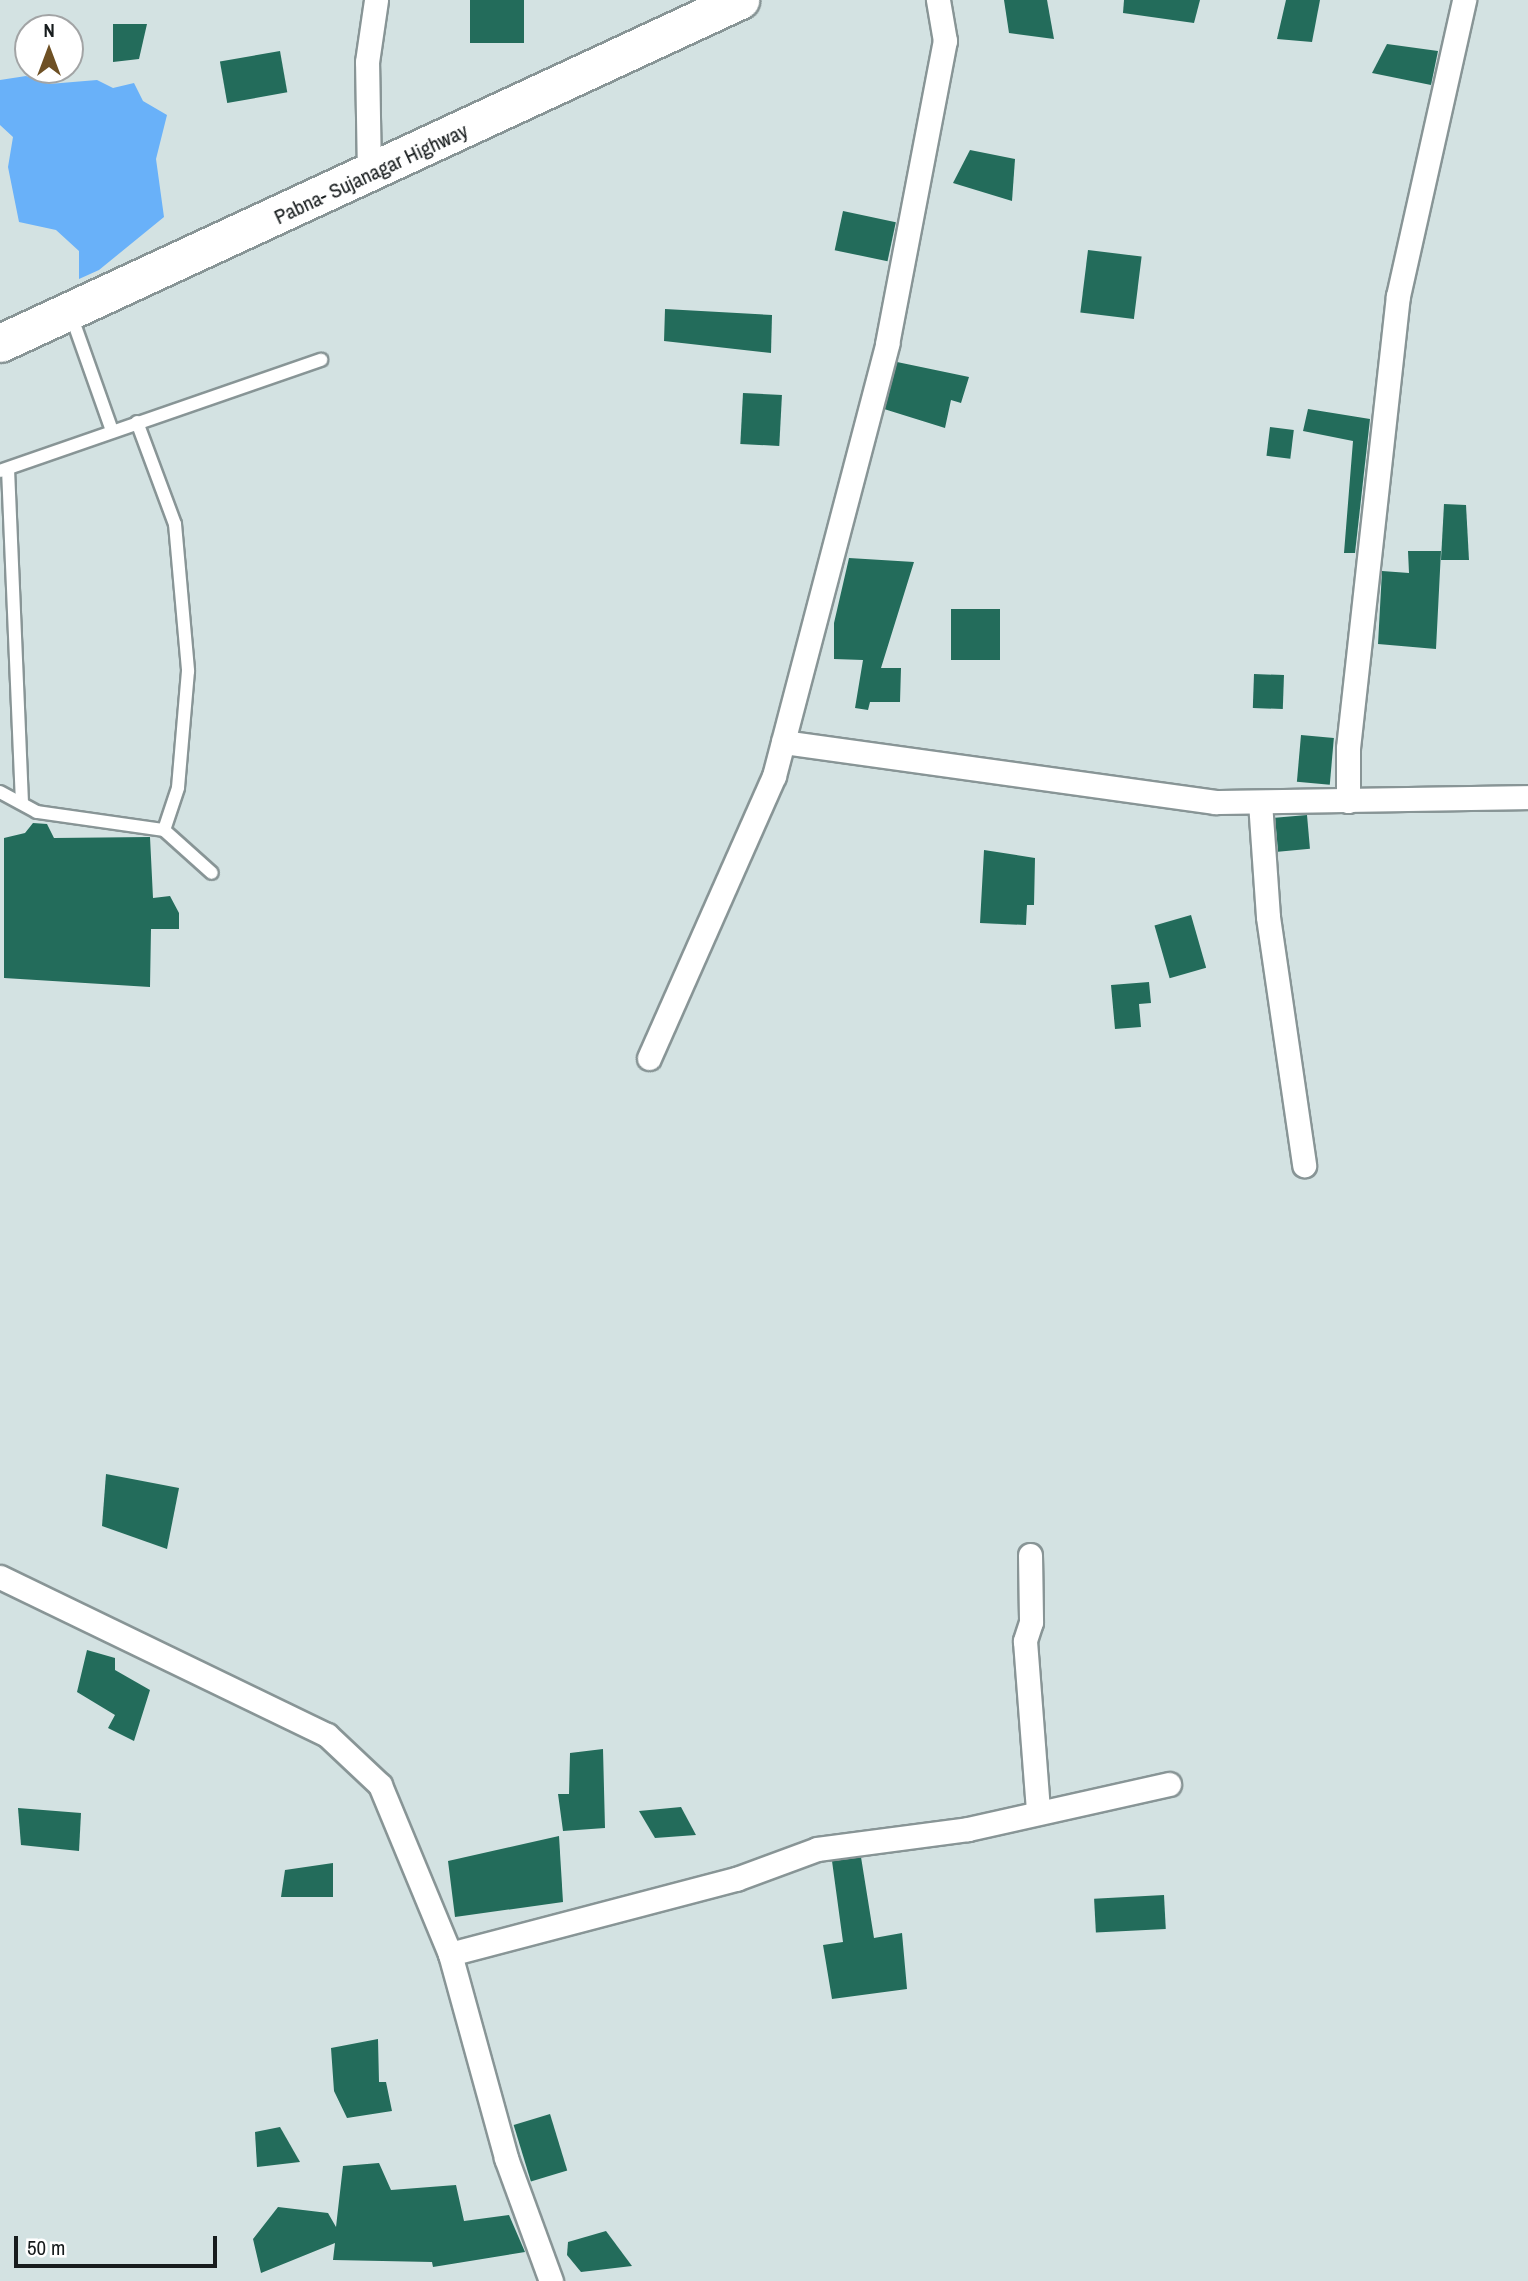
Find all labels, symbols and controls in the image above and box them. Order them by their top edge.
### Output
north arrow [14,14,84,84]
text: N [43,17,55,43]
street label: Pabna- Sujanagar Highway [270,118,472,230]
scale bar [18,2222,220,2266]
text: 50 m [27,2233,65,2262]

